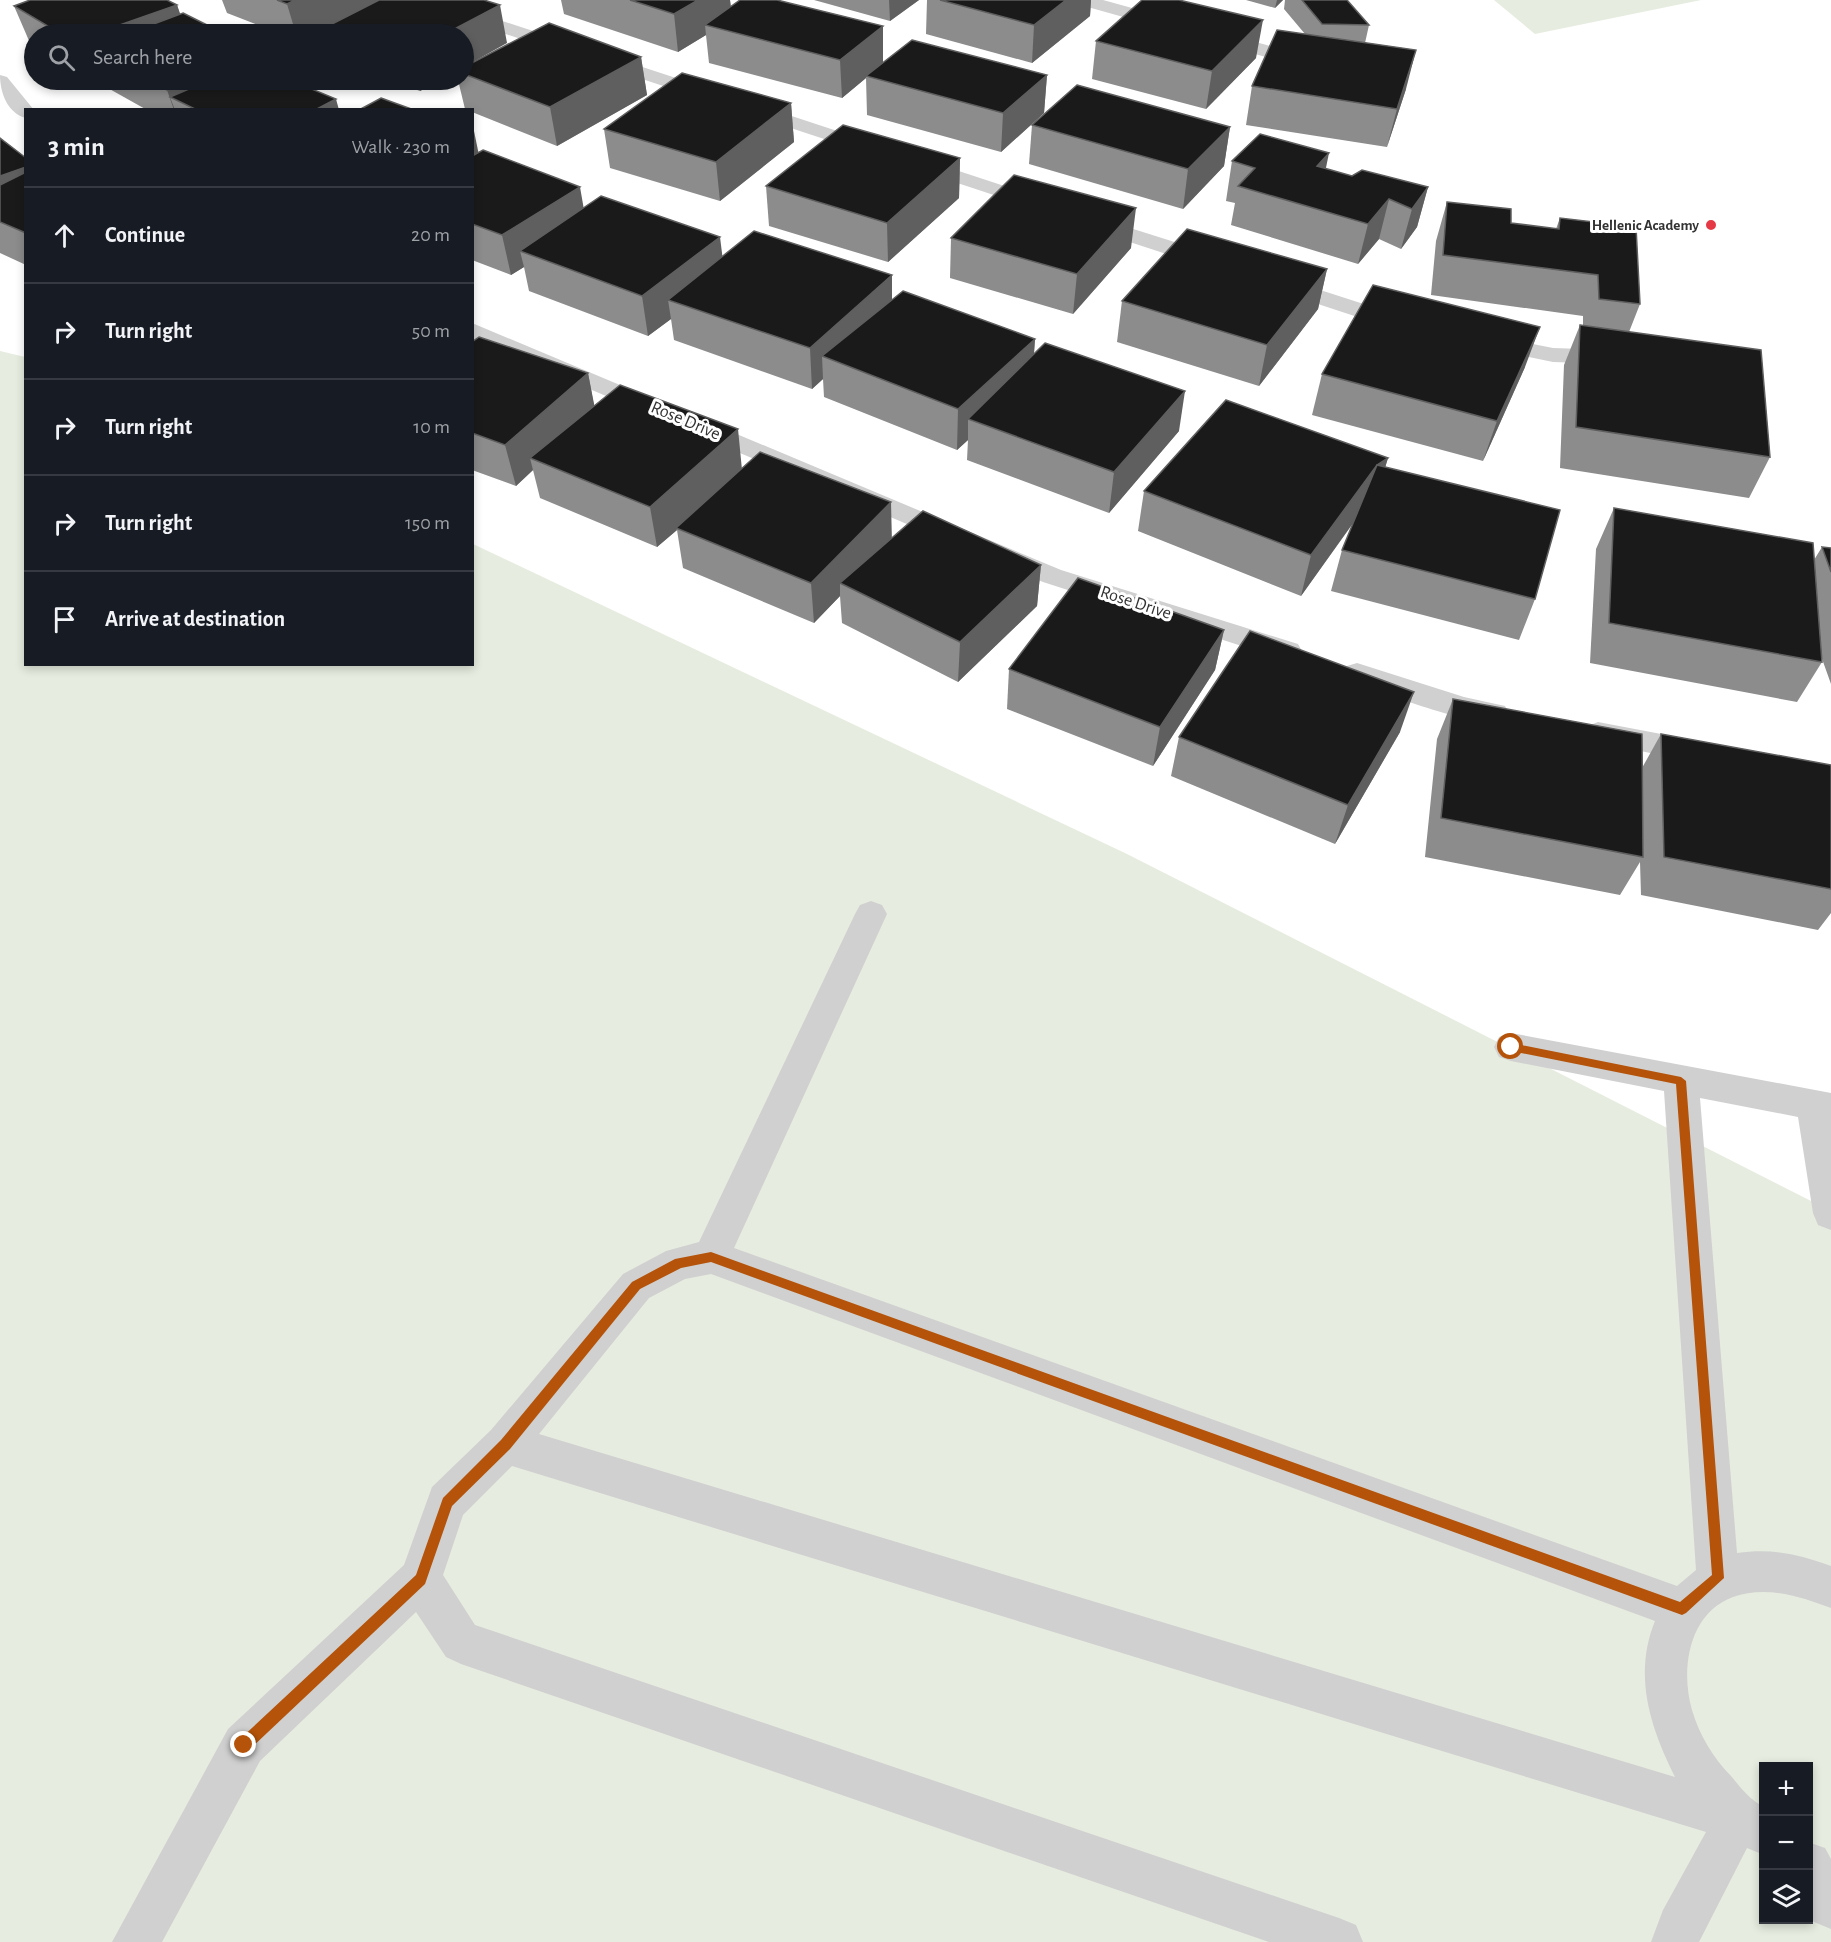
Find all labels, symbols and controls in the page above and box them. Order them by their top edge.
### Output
search box [24,24,474,90]
icon: search [45,41,78,74]
text: Search here [93,46,192,68]
text: 3 min [48,134,105,160]
text: Walk · 230 m [352,137,450,157]
place label: Hellenic Academy [1592,218,1699,233]
marker: Hellenic Academy [1704,218,1718,232]
icon: ahead [48,219,81,252]
text: Continue [105,224,185,246]
text: 20 m [411,225,450,245]
icon: right [48,315,81,348]
text: Turn right [105,320,192,342]
text: 50 m [412,321,450,341]
street label: Rose Drive [648,398,723,444]
icon: right [48,411,81,444]
text: Turn right [105,416,192,438]
text: 10 m [413,417,450,437]
icon: right [48,507,81,540]
text: Turn right [105,512,192,534]
text: 150 m [405,513,450,533]
street label: Rose Drive [1098,583,1173,623]
icon: arrive [48,603,81,636]
text: Arrive at destination [105,608,285,630]
route start [1497,1033,1523,1059]
route end [230,1731,256,1757]
map controls [1759,1762,1813,1924]
button: + [1759,1762,1813,1816]
button: − [1759,1816,1813,1870]
button: layers [1759,1870,1813,1924]

